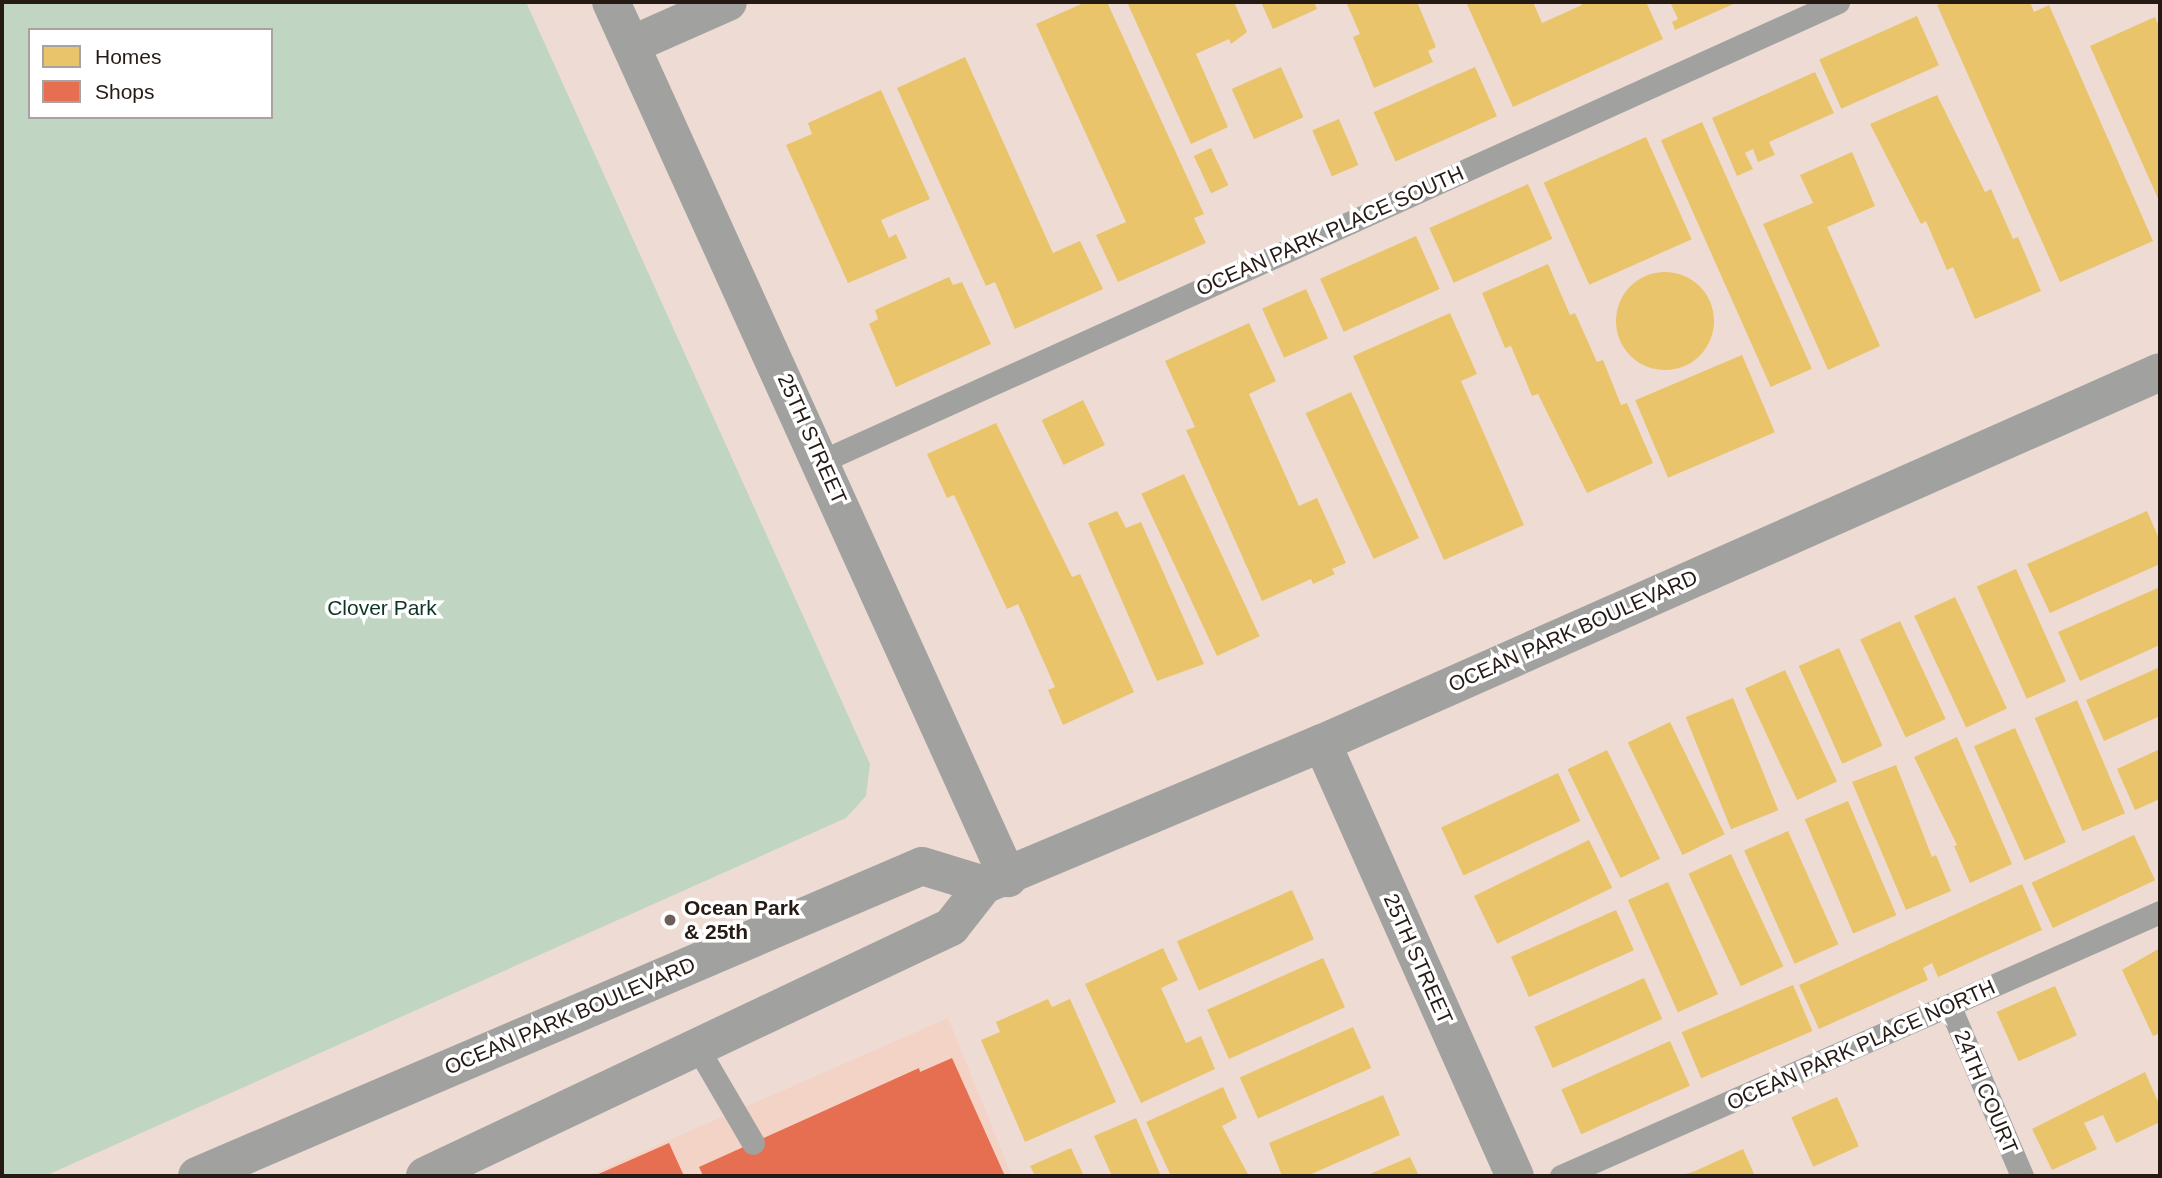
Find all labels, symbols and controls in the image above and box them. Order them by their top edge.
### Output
legend [28,28,273,119]
text: Homes [95,45,162,68]
text: Shops [95,80,155,103]
street label: OCEAN PARK PLACE SOUTH [1192,160,1468,302]
street label: 25TH STREET [772,370,852,508]
street label: OCEAN PARK BOULEVARD [1445,565,1701,697]
park label: Clover Park [327,595,437,621]
street label: 25TH STREET [1378,890,1458,1028]
place label: Ocean Park & 25th [684,895,800,945]
marker: Ocean Park & 25th [662,912,678,928]
street label: OCEAN PARK BOULEVARD [441,952,699,1080]
street label: OCEAN PARK PLACE NORTH [1723,974,1999,1116]
street label: 24TH COURT [1949,1027,2023,1157]

